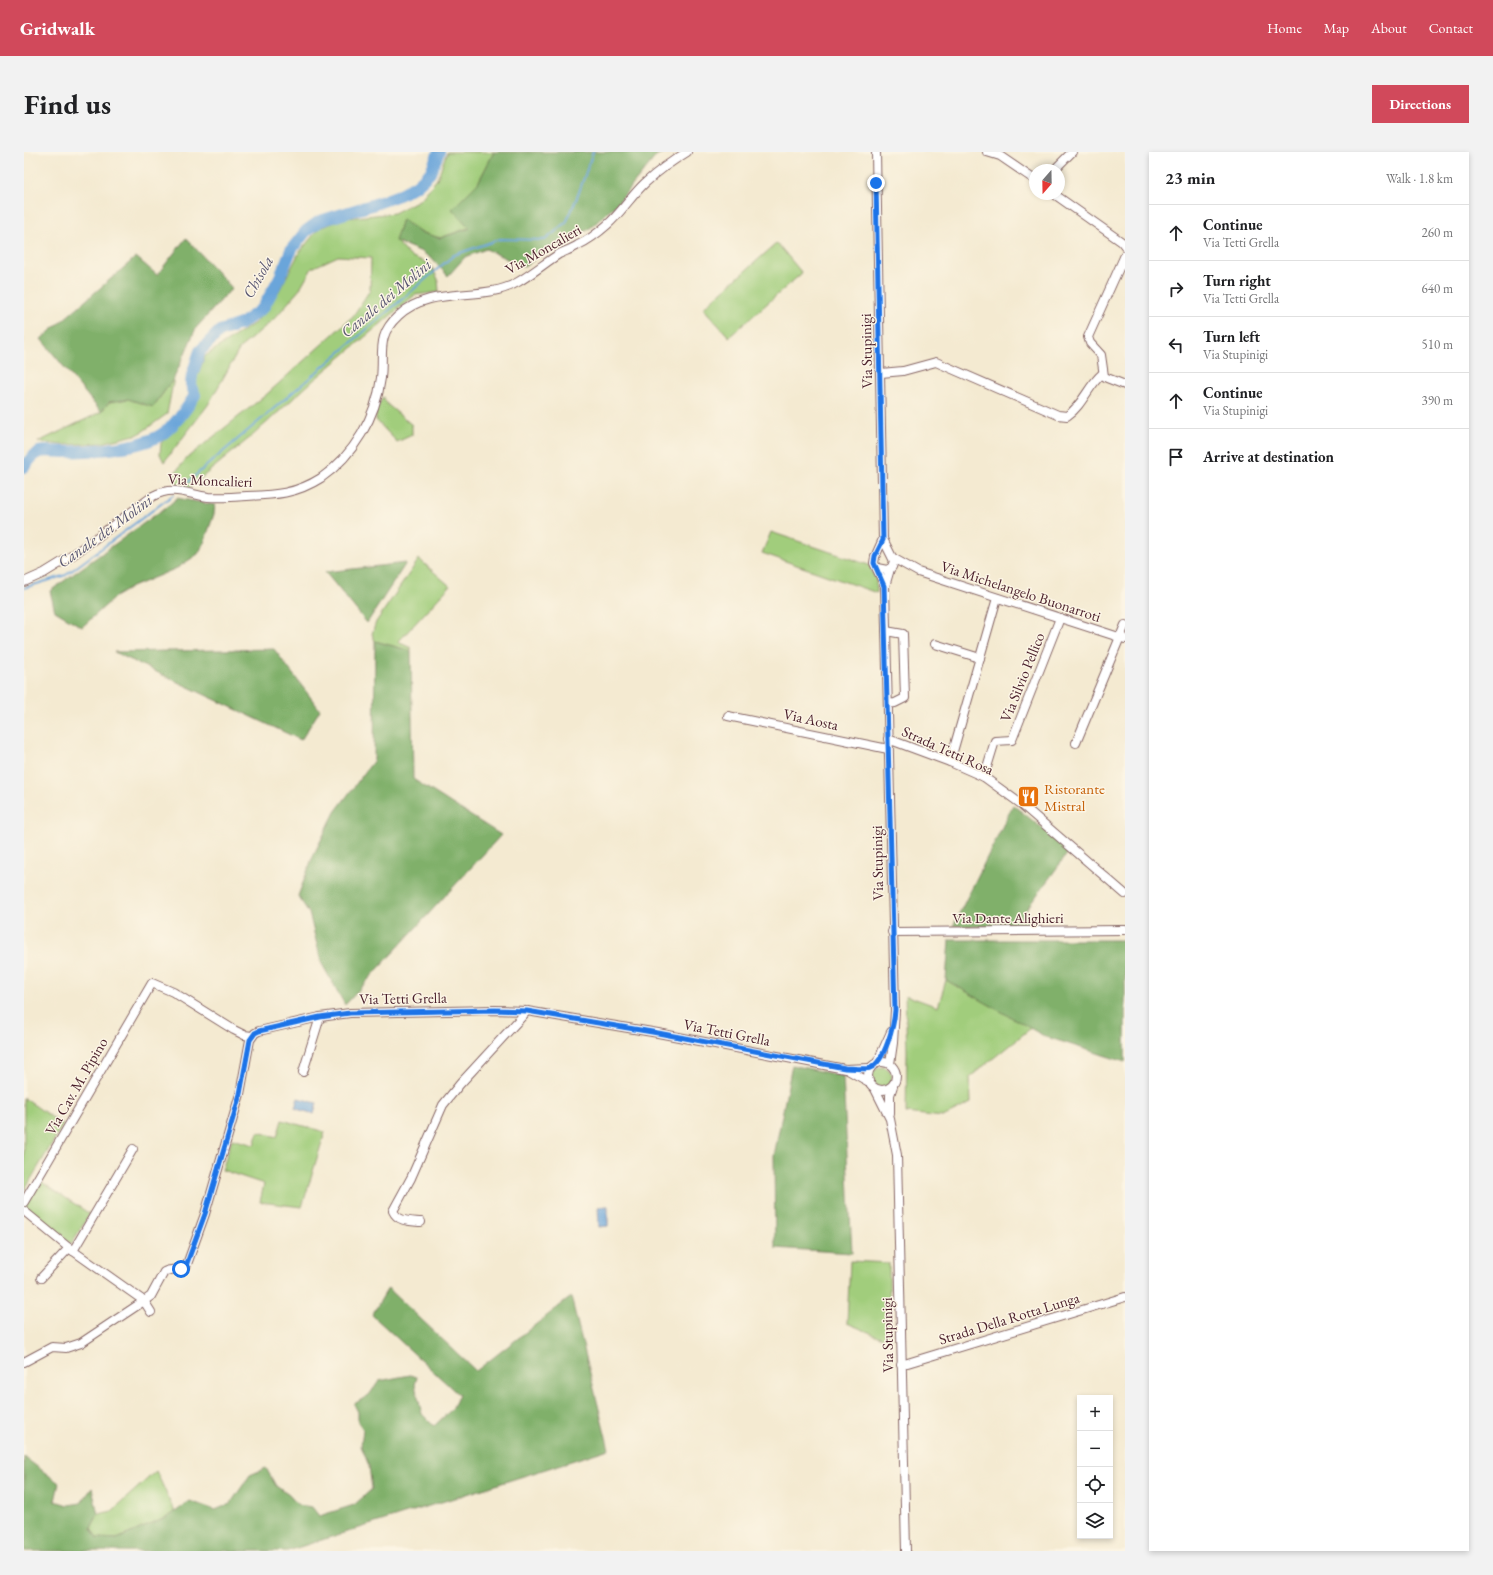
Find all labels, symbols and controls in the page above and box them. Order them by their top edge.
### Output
text: Gridwalk [20,16,95,41]
text: Home [1267,19,1302,37]
text: Map [1324,19,1349,37]
text: About [1371,19,1407,37]
text: Contact [1429,19,1473,37]
button: Directions [1372,85,1469,123]
text: Find us [24,86,111,122]
north arrow [1029,164,1065,200]
text: 23 min [1165,167,1215,189]
text: Walk · 1.8 km [1386,170,1453,187]
route end [867,174,885,192]
text: Continue [1203,215,1263,234]
street label: Via Moncalieri [502,219,585,278]
icon: ahead [1165,222,1187,244]
text: 260 m [1422,224,1453,241]
text: Via Tetti Grella [1203,234,1279,251]
water label: Chisola [238,252,278,302]
water label: Canale dei Molini [336,253,437,342]
text: Turn right [1203,271,1271,290]
icon: right [1165,278,1187,300]
text: 640 m [1422,280,1453,297]
text: Via Tetti Grella [1203,290,1279,307]
street label: Via Stupinigi [856,313,876,389]
text: Turn left [1203,327,1260,346]
icon: left [1165,334,1187,356]
text: 510 m [1422,336,1453,353]
text: Via Stupinigi [1203,346,1268,363]
text: Continue [1203,383,1263,402]
icon: ahead [1165,390,1187,412]
text: 390 m [1422,392,1453,409]
text: Via Stupinigi [1203,402,1268,419]
icon: arrive [1165,446,1187,468]
text: Arrive at destination [1203,447,1334,466]
street label: Via Moncalieri [167,469,253,491]
water label: Canale dei Molini [53,489,158,572]
street label: Via Michelangelo Buonarroti [939,556,1104,626]
street label: Via Silvio Pellico [995,629,1049,725]
street label: Via Aosta [782,704,840,734]
street label: Strada Tetti Rosa [899,721,997,779]
place label: Ristorante Mistral [1044,779,1105,815]
restaurant icon: Ristorante Mistral [1015,784,1041,810]
street label: Via Stupinigi [867,825,887,901]
street label: Via Dante Alighieri [952,908,1064,927]
street label: Via Tetti Grella [359,988,447,1008]
street label: Via Tetti Grella [682,1014,772,1050]
street label: Via Cav. M. Pipino [40,1034,112,1138]
route start [172,1260,190,1278]
street label: Strada Della Rotta Lunga [936,1288,1082,1348]
street label: Via Stupinigi [877,1297,897,1373]
map controls [1077,1395,1113,1539]
button: + [1077,1395,1113,1431]
button: − [1077,1431,1113,1467]
button: locate [1077,1467,1113,1503]
button: layers [1077,1503,1113,1539]

